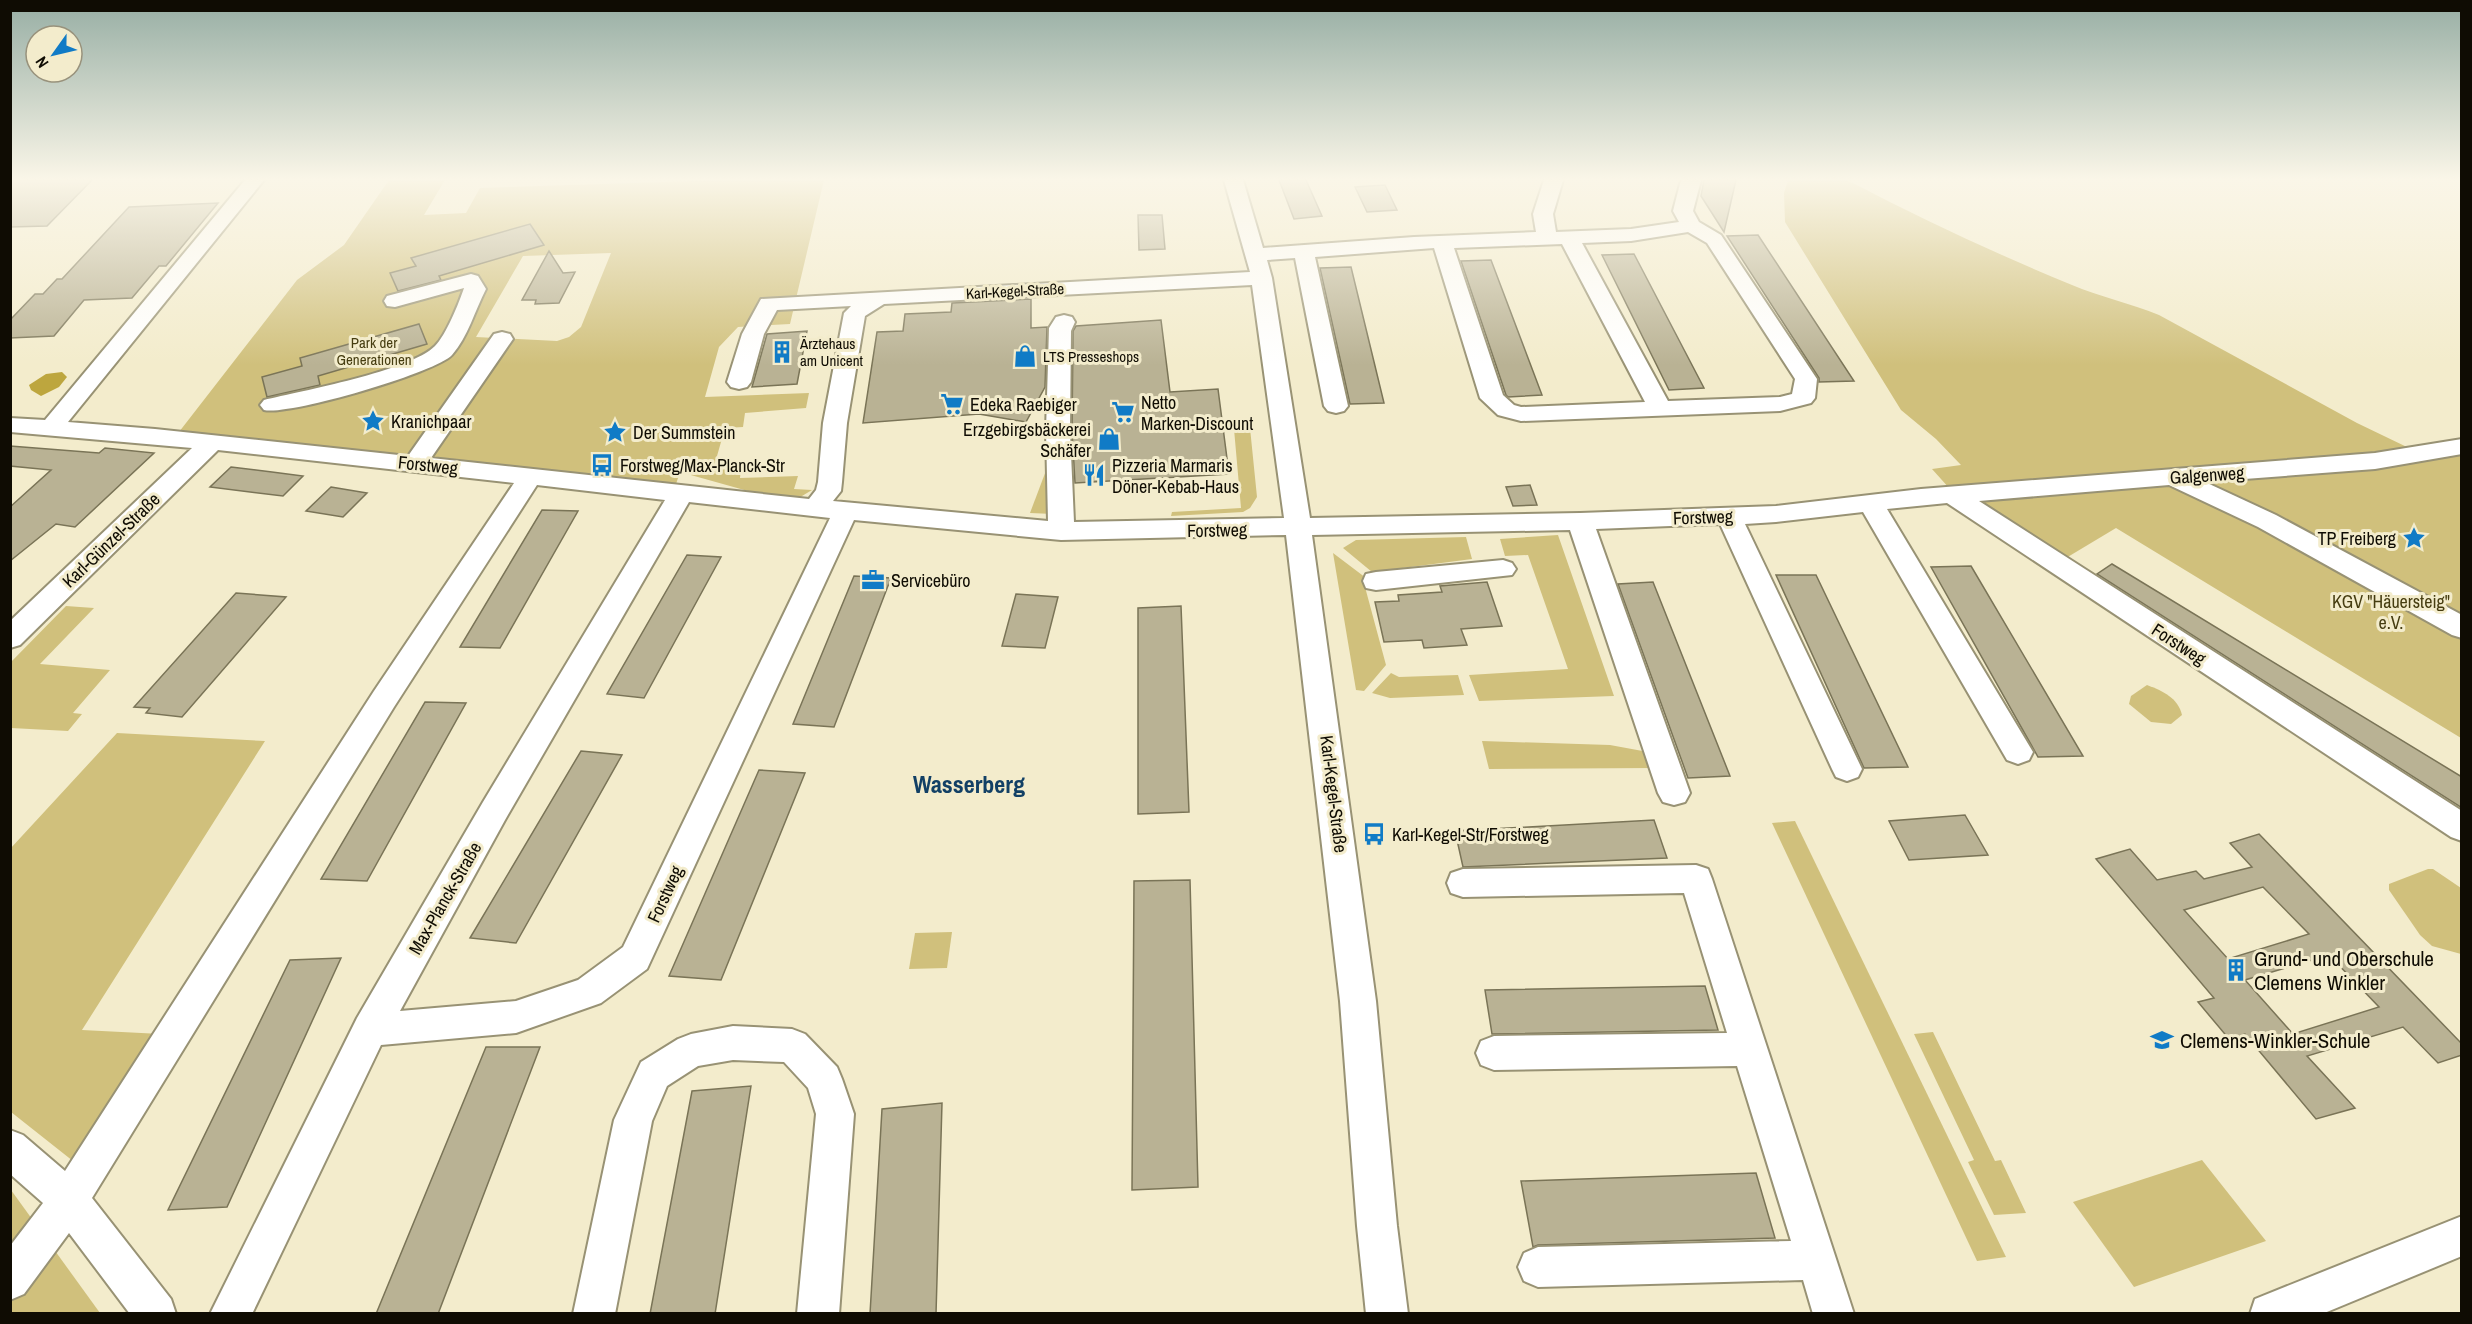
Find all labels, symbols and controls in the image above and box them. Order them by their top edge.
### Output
north arrow [24,24,84,84]
text: N [30,52,53,72]
street label: Karl-Kegel-Straße [965,278,1065,304]
park label: Park der Generationen [336,332,412,370]
place label: Ärztehaus am Unicent [799,333,863,371]
building icon: Ärztehaus am Unicent [769,339,795,365]
shop icon: LTS Presseshops [1012,343,1038,369]
place label: LTS Presseshops [1043,346,1139,367]
place label: Netto Marken-Discount [1141,390,1253,436]
supermarket icon: Edeka Raebiger [939,391,965,417]
place label: Edeka Raebiger [970,392,1077,417]
supermarket icon: Netto Marken-Discount [1110,399,1136,425]
place icon: Kranichpaar [360,408,386,434]
place label: Kranichpaar [391,409,471,434]
place label: Erzgebirgsbäckerei Schäfer [963,417,1091,463]
place icon: Der Summstein [602,419,628,445]
place label: Der Summstein [633,420,736,445]
shop icon: Erzgebirgsbäckerei Schäfer [1096,426,1122,452]
street label: Forstweg [397,449,460,481]
bus stop icon: Forstweg/Max-Planck-Str [589,452,615,478]
place label: Forstweg/Max-Planck-Str [620,453,785,478]
place label: Pizzeria Marmaris Döner-Kebab-Haus [1112,453,1239,499]
street label: Galgenweg [2169,460,2246,490]
restaurant icon: Pizzeria Marmaris Döner-Kebab-Haus [1081,462,1107,488]
street label: Karl-Günzel-Straße [57,487,165,593]
street label: Forstweg [1673,503,1734,531]
street label: Forstweg [1187,517,1248,543]
place icon: TP Freiberg [2401,525,2427,551]
place label: TP Freiberg [2318,526,2397,551]
office icon: Servicebüro [860,567,886,593]
place label: Servicebüro [891,568,971,593]
park label: KGV "Häuersteig" e.V. [2332,589,2450,635]
street label: Forstweg [2147,617,2212,671]
street label: Karl-Kegel-Straße [1314,734,1354,854]
district label: Wasserberg [913,768,1025,800]
bus stop icon: Karl-Kegel-Str/Forstweg [1361,821,1387,847]
place label: Karl-Kegel-Str/Forstweg [1392,822,1550,847]
street label: Max-Planck-Straße [403,837,487,959]
street label: Forstweg [641,861,689,926]
place label: Grund- und Oberschule Clemens Winkler [2254,944,2434,997]
building icon: Grund- und Oberschule Clemens Winkler [2223,957,2249,983]
place label: Clemens-Winkler-Schule [2180,1026,2370,1055]
school or university icon: Clemens-Winkler-Schule [2149,1027,2175,1053]

